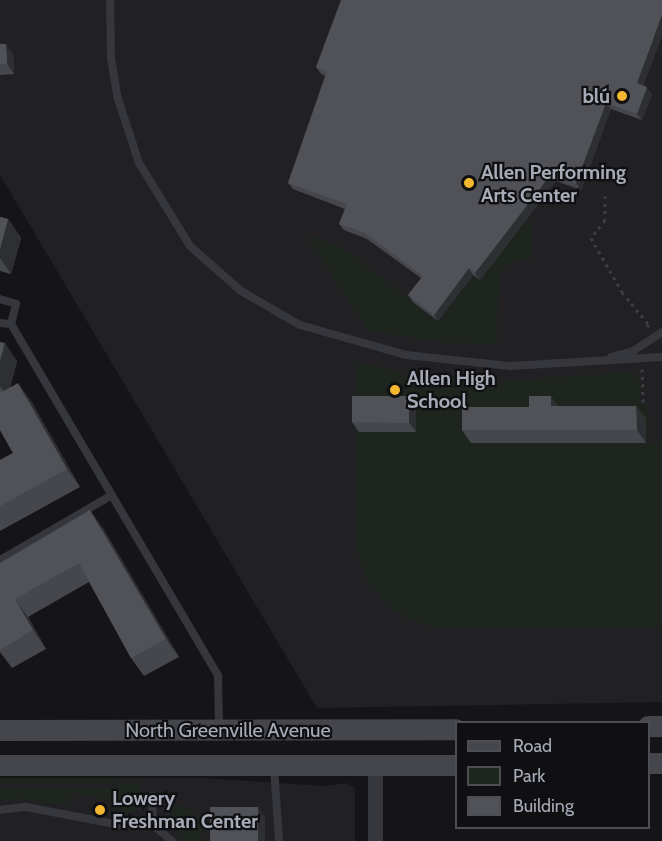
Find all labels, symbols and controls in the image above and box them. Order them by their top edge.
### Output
place label: blú [582,84,610,108]
marker: blú [615,89,629,103]
place label: Allen Performing Arts Center [481,160,626,207]
marker: Allen Performing Arts Center [462,176,476,190]
place label: Allen High School [407,366,496,413]
marker: Allen High School [388,383,402,397]
street label: North Greenville Avenue [125,718,331,742]
legend [455,721,650,829]
text: Road [513,735,552,757]
text: Park [513,765,545,787]
place label: Lowery Freshman Center [112,786,258,833]
text: Building [513,795,574,817]
marker: Lowery Freshman Center [93,803,107,817]

